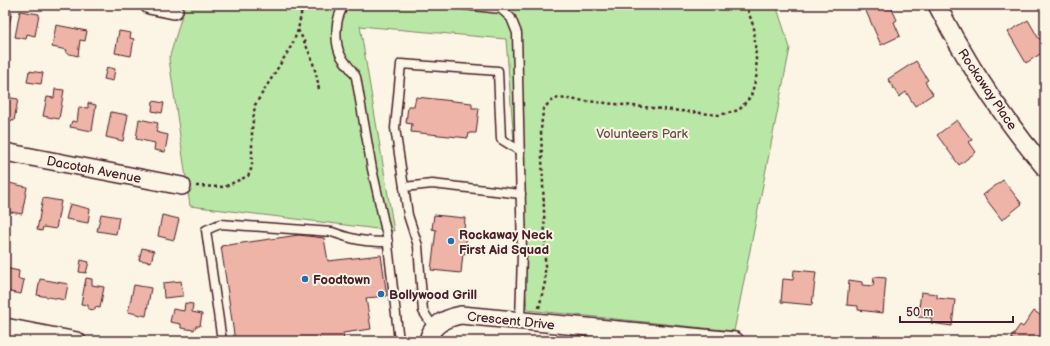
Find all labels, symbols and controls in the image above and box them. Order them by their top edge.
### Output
street label: Rockaway Place [954,46,1020,133]
park label: Volunteers Park [596,126,688,142]
street label: Dacotah Avenue [45,153,143,187]
place label: Rockaway Neck First Aid Squad [459,227,553,258]
marker: Rockaway Neck First Aid Squad [446,236,456,246]
place label: Foodtown [313,272,370,288]
marker: Foodtown [300,274,310,284]
place label: Bollywood Grill [389,287,477,303]
marker: Bollywood Grill [376,289,386,299]
scale bar [900,298,1013,324]
text: 50 m [906,305,933,320]
street label: Crescent Drive [466,308,556,334]

